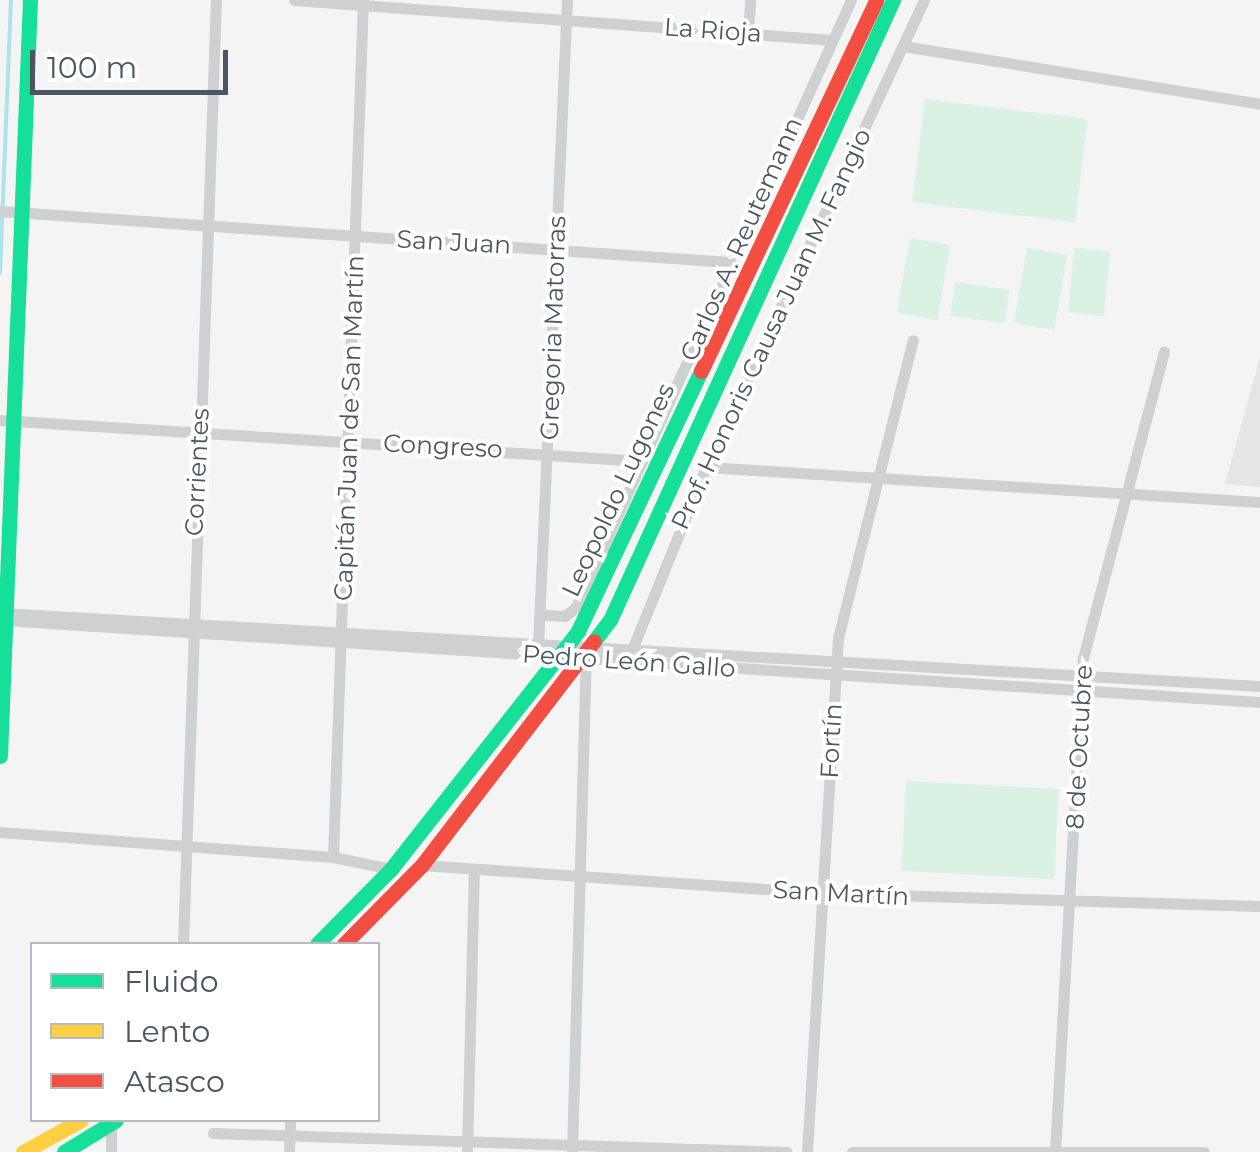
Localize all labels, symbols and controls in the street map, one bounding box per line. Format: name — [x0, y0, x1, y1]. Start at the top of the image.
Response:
street label: La Rioja — [663, 12, 763, 48]
scale bar — [35, 30, 232, 92]
text: 100 m — [47, 49, 137, 86]
street label: Carlos A. Reutemann — [674, 112, 808, 366]
street label: Prof. Honoris Causa Juan M. Fangio — [665, 124, 877, 534]
street label: Gregoria Matorras — [534, 215, 572, 441]
street label: San Juan — [396, 224, 512, 260]
street label: Capitán Juan de San Martín — [328, 255, 370, 601]
street label: Leopoldo Lugones — [555, 378, 681, 602]
street label: Corrientes — [179, 407, 215, 537]
street label: Congreso — [383, 428, 503, 464]
street label: Pedro León Gallo — [521, 639, 737, 683]
street label: 8 de Octubre — [1060, 664, 1098, 830]
street label: Fortín — [814, 703, 848, 779]
street label: San Martín — [772, 874, 910, 912]
legend — [30, 942, 380, 1122]
text: Fluido — [124, 963, 218, 1000]
text: Lento — [124, 1013, 210, 1050]
text: Atasco — [124, 1063, 225, 1100]

